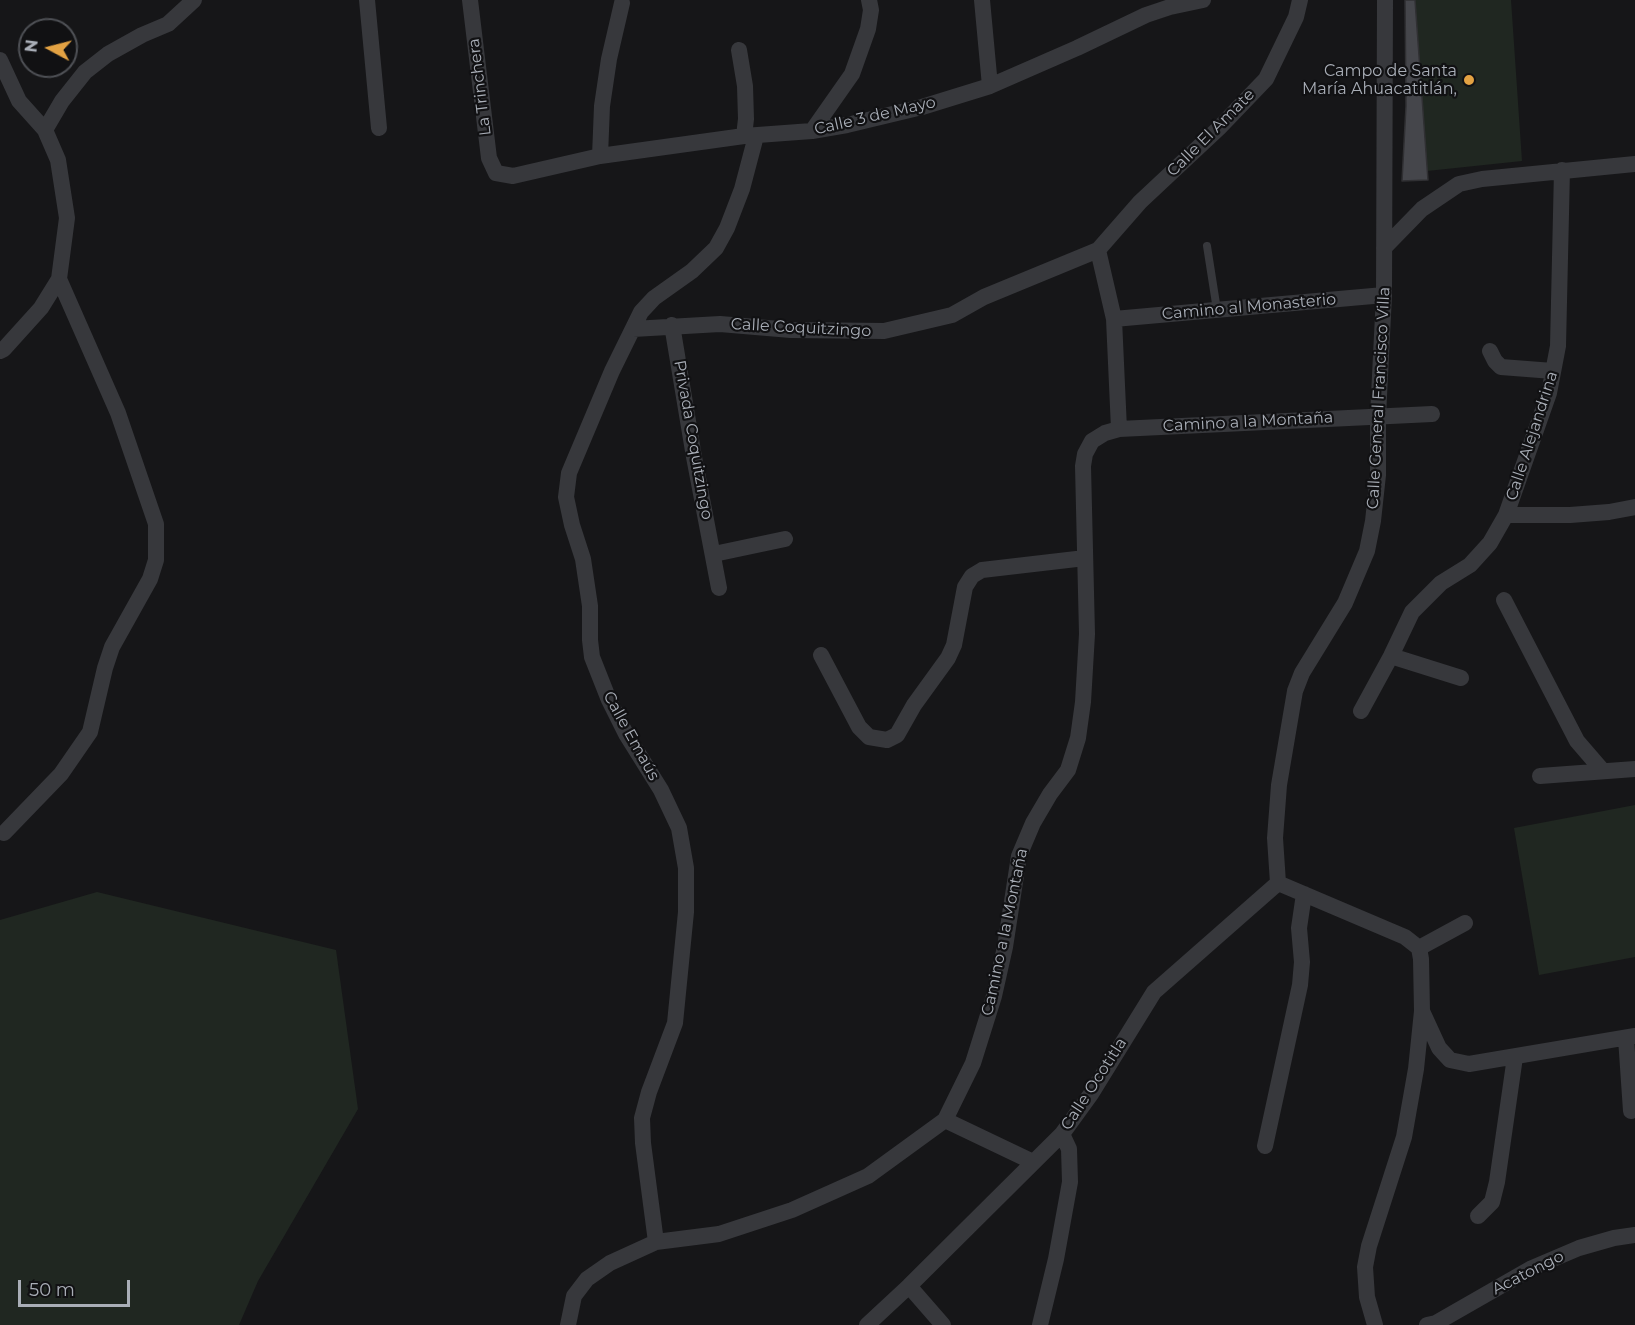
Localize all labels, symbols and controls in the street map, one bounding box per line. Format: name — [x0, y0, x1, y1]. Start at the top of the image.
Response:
north arrow — [18, 18, 78, 78]
street label: La Trinchera — [464, 37, 496, 137]
text: N — [21, 38, 42, 54]
place label: Campo de Santa María Ahuacatitlán, — [1302, 61, 1457, 99]
marker: Campo de Santa María Ahuacatitlán, — [1462, 73, 1476, 87]
street label: Calle El Amate — [1163, 85, 1259, 181]
street label: Calle 3 de Mayo — [812, 93, 938, 139]
street label: Calle General Francisco Villa — [1364, 286, 1394, 510]
street label: Camino al Monasterio — [1161, 290, 1337, 324]
street label: Calle Coquitzingo — [730, 315, 872, 341]
street label: Privada Coquitzingo — [670, 359, 716, 521]
street label: Calle Alejandrina — [1502, 369, 1562, 503]
street label: Camino a la Montaña — [1162, 408, 1334, 436]
street label: Calle Emaús — [599, 688, 663, 784]
street label: Camino a la Montaña — [978, 847, 1032, 1017]
street label: Calle Ocotitla — [1057, 1034, 1131, 1134]
street label: Acatongo — [1489, 1247, 1567, 1299]
scale bar — [21, 1268, 134, 1306]
text: 50 m — [29, 1279, 75, 1301]

